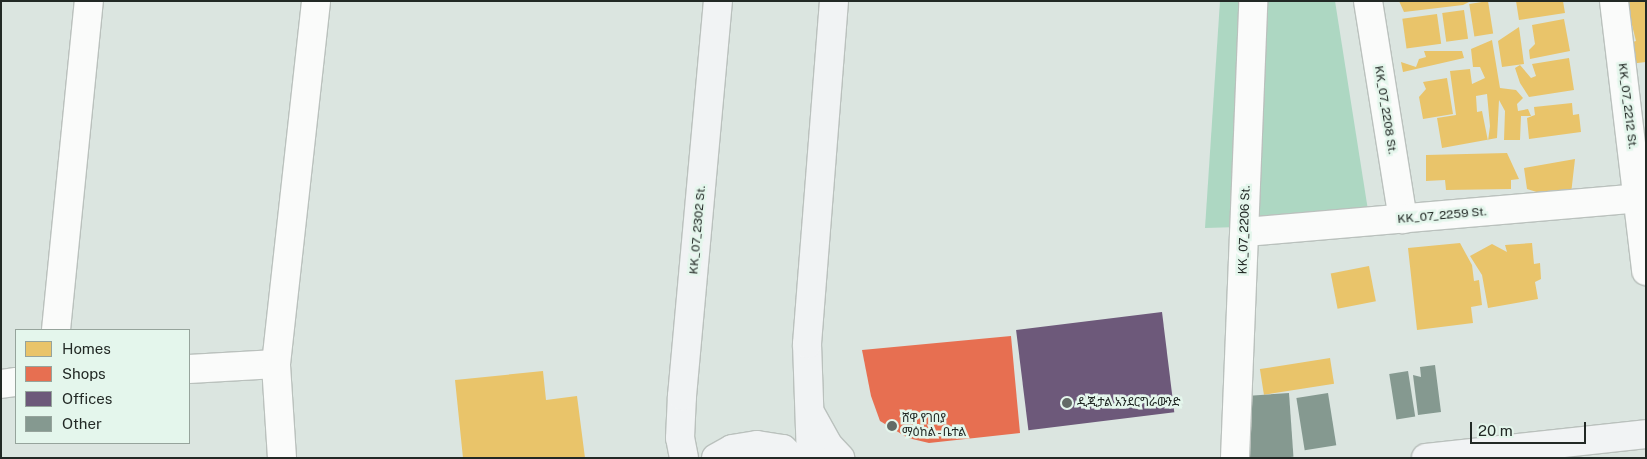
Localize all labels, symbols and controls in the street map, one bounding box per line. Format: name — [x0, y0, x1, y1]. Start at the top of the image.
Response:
street label: KK_07_2212 St. — [1615, 62, 1639, 150]
street label: KK_07_2208 St. — [1371, 65, 1399, 155]
street label: KK_07_2302 St. — [687, 185, 709, 275]
street label: KK_07_2206 St. — [1236, 185, 1254, 275]
street label: KK_07_2259 St. — [1397, 205, 1487, 227]
legend — [15, 329, 190, 444]
text: Homes — [62, 340, 111, 357]
text: Shops — [62, 365, 106, 382]
text: Offices — [62, 390, 112, 407]
place label: ዲጂታል አንደርግራውንድ — [1077, 396, 1181, 410]
marker: ዲጂታል አንደርግራውንድ — [1061, 397, 1073, 409]
place label: ሸዋ የገበያ ማዕከል - ቤተል — [902, 412, 970, 440]
scale bar — [1472, 412, 1588, 444]
text: Other — [62, 415, 102, 432]
marker: ሸዋ የገበያ ማዕከል - ቤተል — [886, 420, 898, 432]
text: 20 m — [1478, 422, 1513, 439]

